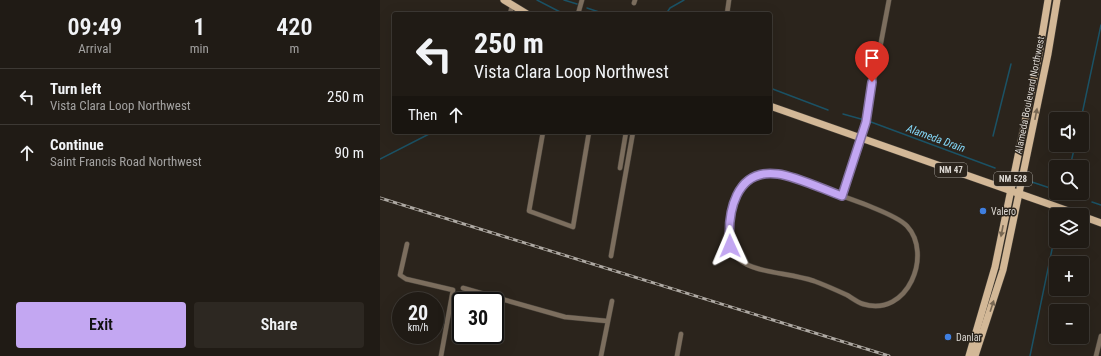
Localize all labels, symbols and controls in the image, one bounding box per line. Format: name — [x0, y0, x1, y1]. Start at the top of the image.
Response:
text: 09:49 — [68, 13, 122, 41]
text: 1 — [193, 13, 205, 41]
text: 420 — [276, 13, 312, 41]
text: 250 m — [474, 27, 544, 60]
icon: left — [408, 28, 460, 80]
street label: Alameda Boulevard Northwest — [1013, 35, 1046, 155]
text: Arrival — [78, 41, 111, 56]
text: min — [190, 41, 209, 56]
text: m — [289, 41, 299, 56]
pin — [855, 41, 889, 82]
icon: arrive — [861, 47, 883, 69]
text: Vista Clara Loop Northwest — [474, 61, 669, 82]
text: Turn left — [50, 80, 101, 98]
icon: left — [16, 86, 38, 108]
text: 250 m — [327, 88, 364, 106]
text: Vista Clara Loop Northwest — [50, 98, 191, 113]
icon: ahead — [445, 104, 467, 126]
text: Then — [408, 106, 437, 124]
one-way arrow — [1033, 108, 1039, 120]
map controls — [1049, 112, 1089, 344]
button: sound — [1049, 112, 1089, 152]
water label: Alameda Drain — [904, 121, 967, 155]
text: Continue — [50, 136, 104, 154]
icon: ahead — [16, 142, 38, 164]
text: 90 m — [334, 144, 364, 162]
text: Saint Francis Road Northwest — [50, 154, 202, 169]
button: search — [1049, 160, 1089, 200]
road number: NM 47 — [935, 163, 967, 177]
road number: NM 528 — [994, 172, 1032, 186]
marker: Valero — [978, 206, 988, 216]
place label: Valero — [991, 206, 1016, 217]
button: layers — [1049, 208, 1089, 248]
one-way arrow — [999, 224, 1005, 237]
position arrow — [709, 225, 751, 267]
button: + — [1049, 256, 1089, 296]
speed limit sign: 30 — [452, 292, 504, 344]
one-way arrow — [989, 299, 995, 311]
text: 20 — [408, 301, 428, 325]
button: Exit — [16, 302, 186, 348]
button: Share — [194, 302, 364, 348]
button: − — [1049, 304, 1089, 344]
text: km/h — [408, 322, 428, 333]
marker: Danlar — [943, 332, 953, 342]
place label: Danlar — [956, 332, 981, 343]

